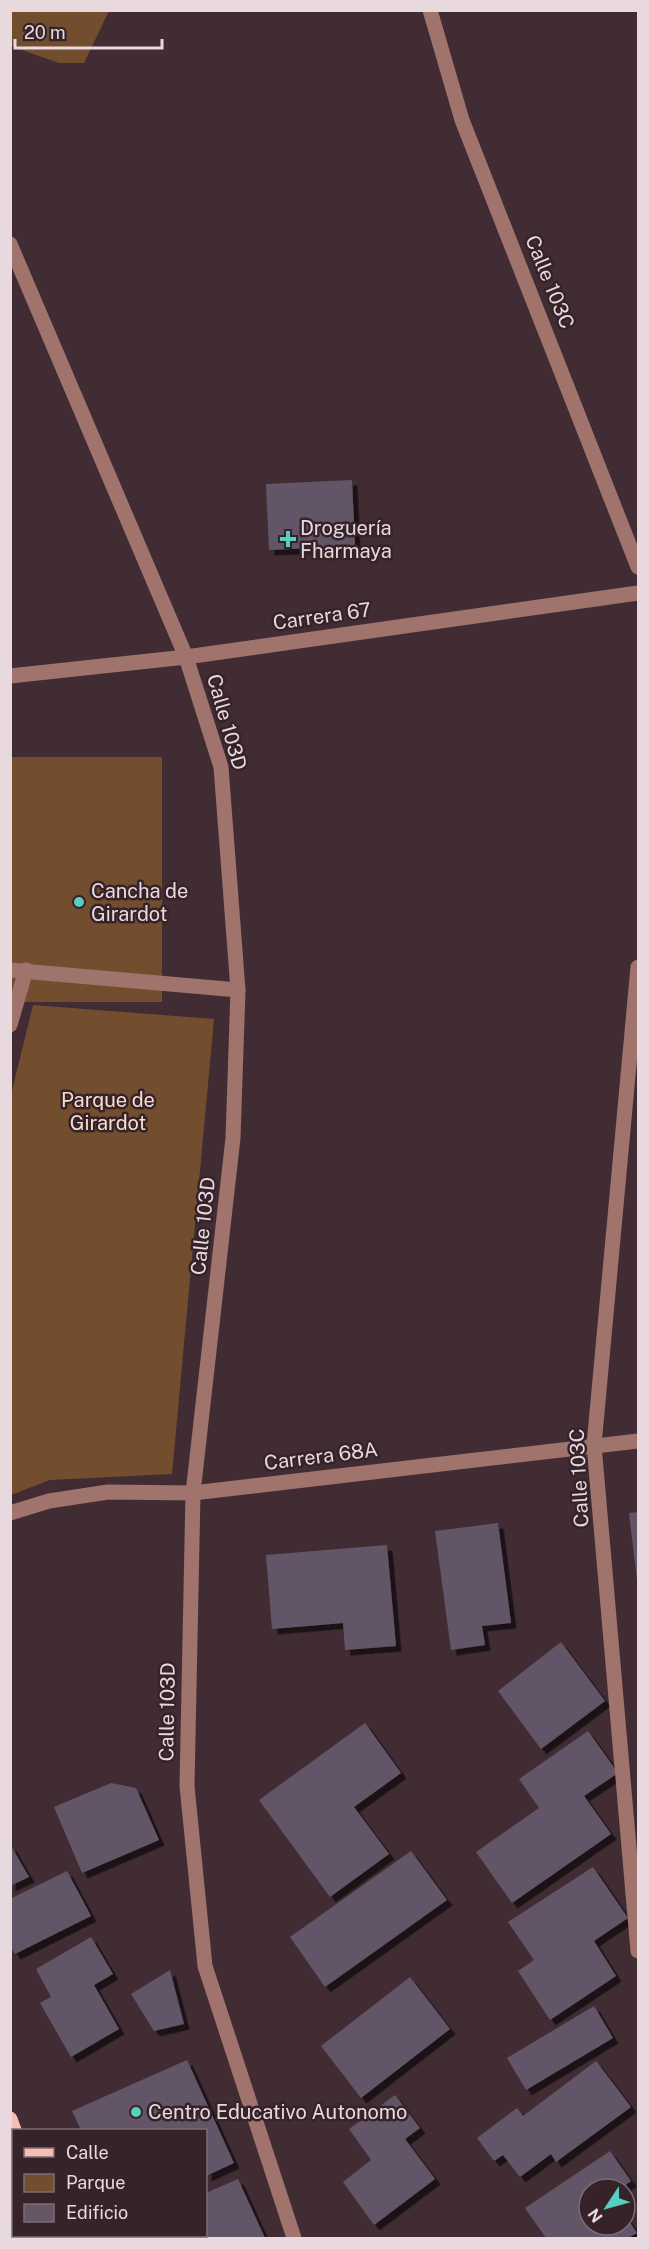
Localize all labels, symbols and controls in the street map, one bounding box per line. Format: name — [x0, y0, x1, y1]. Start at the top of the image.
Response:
scale bar — [15, 12, 162, 50]
text: 20 m — [24, 22, 66, 43]
street label: Calle 103C — [520, 232, 580, 332]
place label: Droguería Fharmaya — [300, 516, 392, 563]
marker: Droguería Fharmaya — [281, 532, 295, 546]
street label: Carrera 67 — [271, 597, 373, 635]
street label: Calle 103D — [202, 671, 252, 773]
place label: Cancha de Girardot — [91, 879, 188, 926]
marker: Cancha de Girardot — [72, 895, 86, 909]
park label: Parque de Girardot — [61, 1088, 155, 1135]
street label: Calle 103D — [186, 1176, 220, 1276]
street label: Calle 103C — [564, 1428, 594, 1528]
street label: Carrera 68A — [263, 1437, 379, 1475]
street label: Calle 103D — [154, 1662, 180, 1762]
place label: Centro Educativo Autonomo — [148, 2100, 407, 2124]
marker: Centro Educativo Autonomo — [129, 2105, 143, 2119]
legend — [12, 2129, 207, 2237]
text: Calle — [66, 2142, 109, 2163]
text: Parque — [66, 2172, 126, 2193]
north arrow — [577, 2177, 637, 2237]
text: Edificio — [66, 2202, 128, 2223]
text: N — [584, 2205, 607, 2226]

